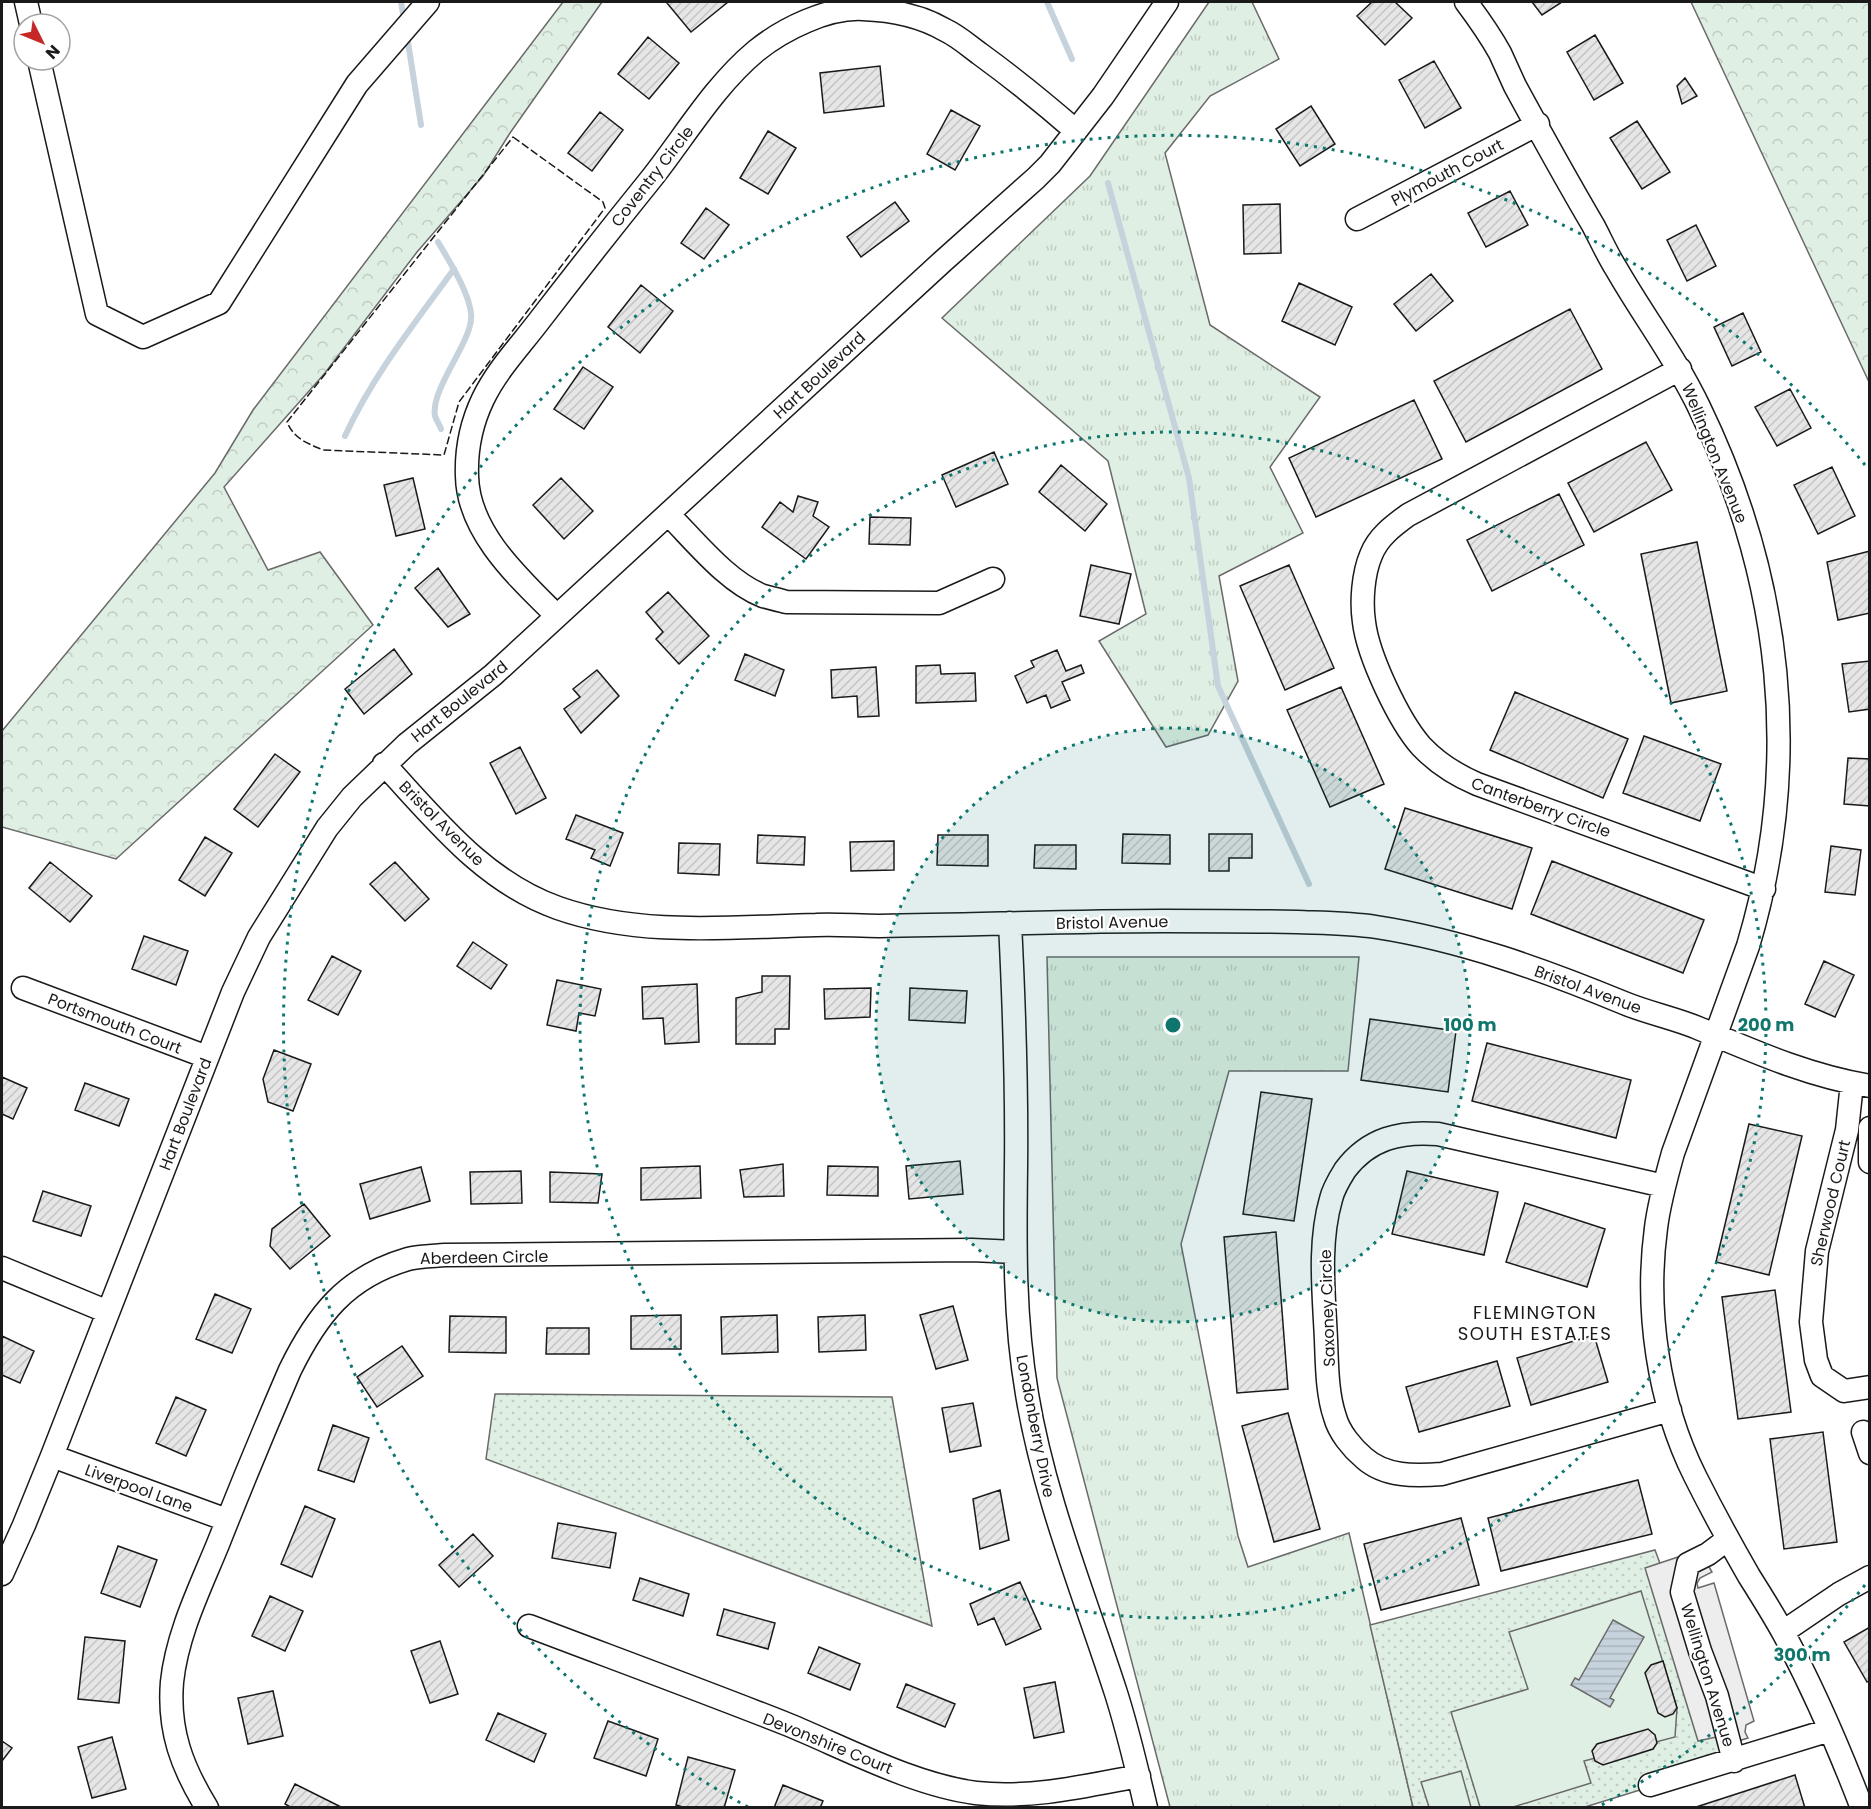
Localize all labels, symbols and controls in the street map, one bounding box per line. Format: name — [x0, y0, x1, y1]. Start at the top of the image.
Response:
north arrow — [12, 12, 72, 72]
text: N — [40, 40, 65, 64]
street label: Coventry Circle — [606, 121, 699, 232]
street label: Plymouth Court — [1387, 133, 1508, 212]
street label: Hart Boulevard — [768, 326, 871, 424]
street label: Wellington Avenue — [1676, 380, 1753, 527]
street label: Hart Boulevard — [406, 655, 513, 748]
street label: Canterberry Circle — [1468, 772, 1614, 843]
street label: Bristol Avenue — [394, 775, 490, 871]
street label: Bristol Avenue — [1056, 910, 1168, 935]
street label: Bristol Avenue — [1531, 959, 1645, 1020]
street label: Portsmouth Court — [45, 987, 185, 1060]
text: 100 m — [1443, 1012, 1497, 1037]
text: 200 m — [1738, 1012, 1794, 1037]
centre of rings — [1163, 1015, 1183, 1035]
street label: Hart Boulevard — [153, 1055, 217, 1174]
street label: Sherwood Court — [1805, 1138, 1856, 1268]
street label: Aberdeen Circle — [420, 1245, 549, 1270]
street label: Saxoney Circle — [1314, 1249, 1341, 1367]
district label: FLEMINGTON SOUTH ESTATES — [1458, 1300, 1612, 1346]
street label: Londonberry Drive — [1010, 1353, 1061, 1499]
street label: Liverpool Lane — [82, 1458, 196, 1519]
street label: Wellington Avenue — [1675, 1601, 1740, 1750]
text: 300 m — [1773, 1642, 1831, 1667]
street label: Devonshire Court — [760, 1707, 896, 1780]

